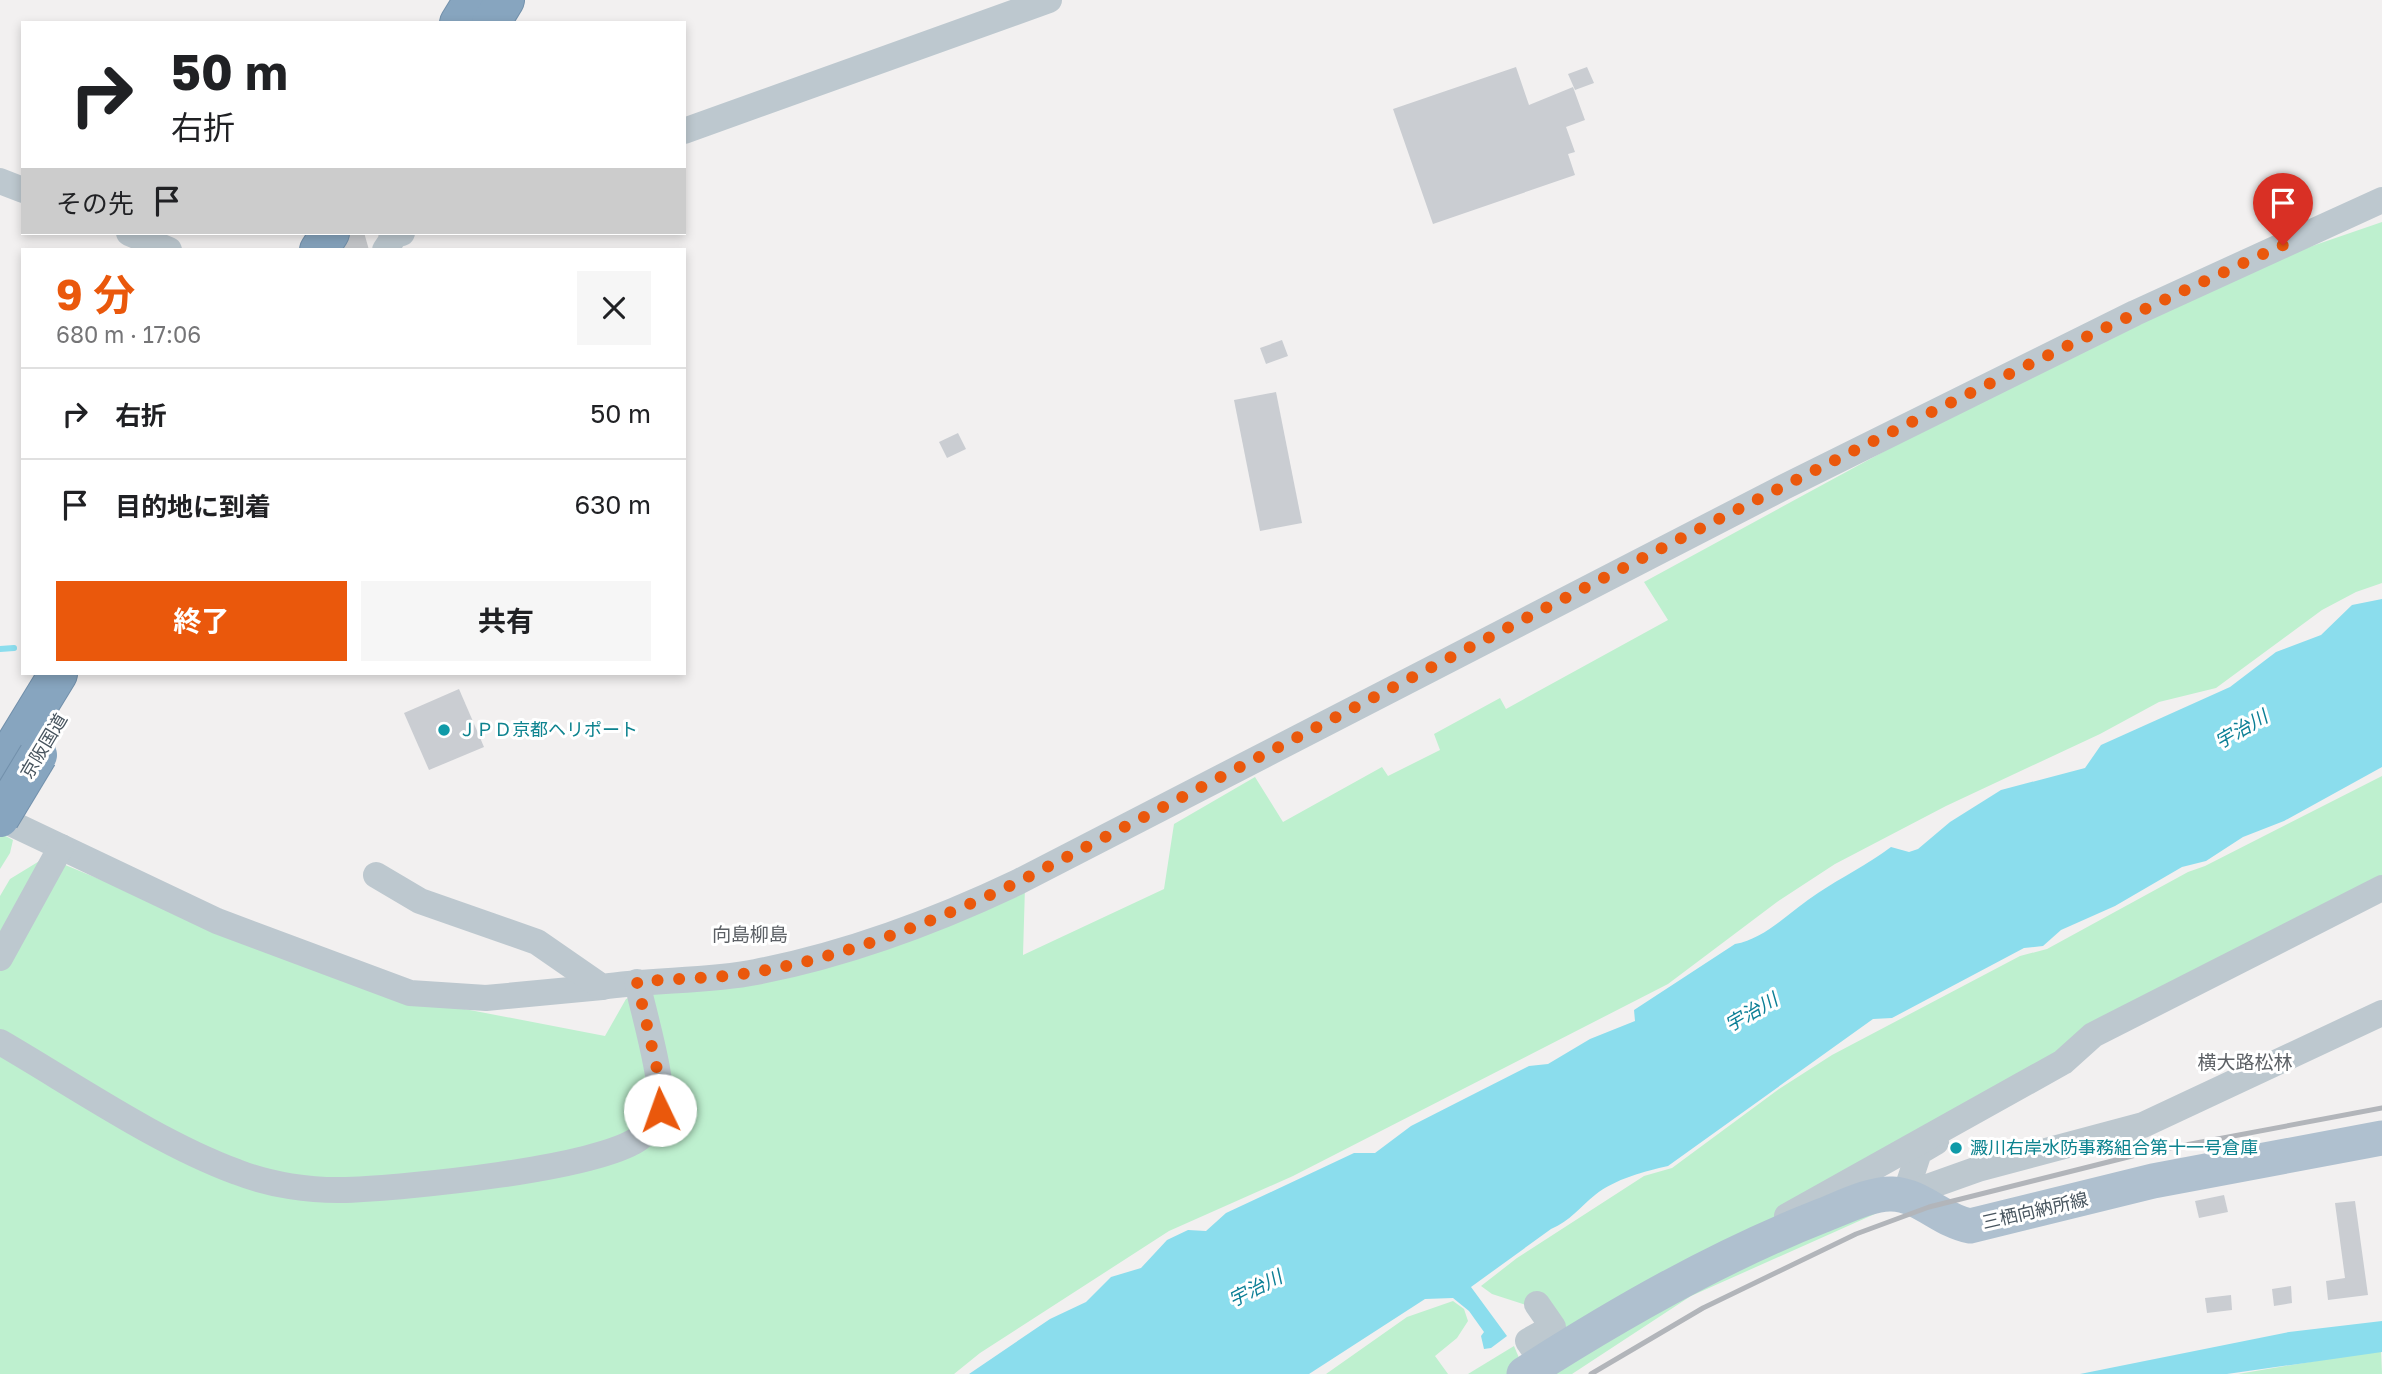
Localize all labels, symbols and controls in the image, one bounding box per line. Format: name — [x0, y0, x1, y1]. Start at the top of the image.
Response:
text: 50 m — [171, 42, 288, 101]
icon: right — [56, 49, 147, 140]
text: 右折 — [171, 108, 235, 146]
pin — [2253, 173, 2313, 245]
icon: arrive — [148, 182, 186, 220]
icon: arrive — [2264, 184, 2302, 222]
text: その先 — [56, 188, 134, 219]
text: 9 分 — [56, 269, 135, 319]
button: close — [577, 271, 651, 345]
text: 680 m · 17:06 — [56, 320, 201, 348]
icon: right — [56, 395, 94, 433]
text: 50 m — [590, 398, 651, 429]
text: 右折 — [115, 400, 167, 431]
icon: arrive — [56, 486, 94, 524]
text: 630 m — [574, 489, 651, 520]
text: 目的地に到着 — [115, 491, 271, 522]
button: 終了 — [56, 581, 347, 661]
button: 共有 — [361, 581, 651, 661]
water label: 宇治川 — [2210, 703, 2273, 753]
street label: 京阪国道 — [15, 709, 71, 782]
place label: ＪＰＤ京都ヘリポート — [458, 718, 638, 740]
marker: ＪＰＤ京都ヘリポート — [436, 722, 452, 738]
district label: 向島柳島 — [712, 922, 788, 945]
water label: 宇治川 — [1720, 986, 1783, 1036]
district label: 横大路松林 — [2197, 1050, 2293, 1073]
position arrow — [623, 1073, 697, 1147]
place label: 澱川右岸水防事務組合第十一号倉庫 — [1970, 1136, 2258, 1158]
marker: 澱川右岸水防事務組合第十一号倉庫 — [1948, 1140, 1964, 1156]
street label: 三栖向納所線 — [1980, 1187, 2090, 1233]
water label: 宇治川 — [1224, 1263, 1287, 1311]

